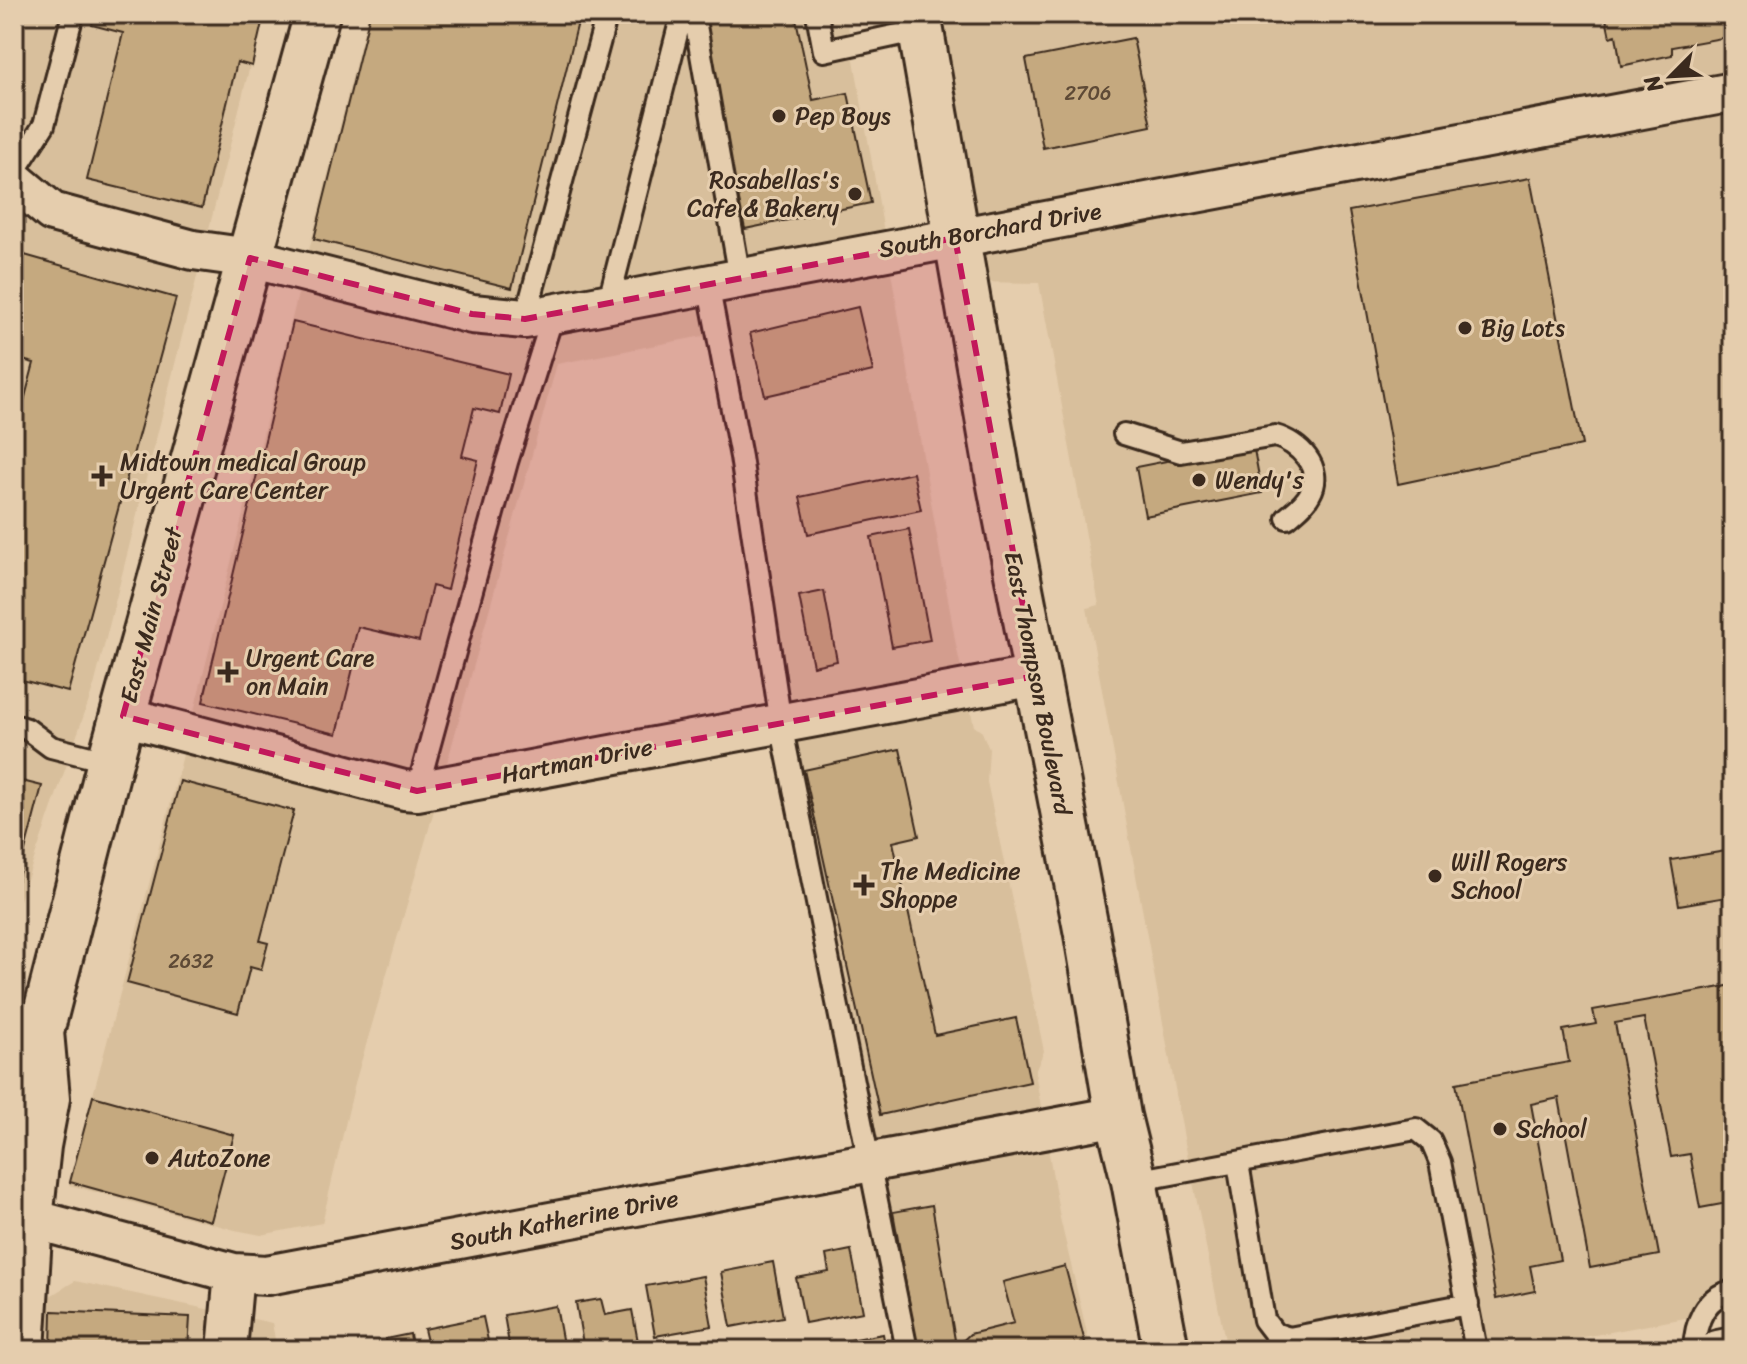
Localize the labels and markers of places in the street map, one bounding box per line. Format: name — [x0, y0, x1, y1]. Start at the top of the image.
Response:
place label: Pep Boys — [795, 95, 891, 137]
marker: Pep Boys — [770, 107, 788, 125]
place label: Rosabellas's Cafe & Bakery — [687, 159, 840, 229]
marker: Rosabellas's Cafe & Bakery — [846, 185, 864, 203]
place label: Big Lots — [1481, 307, 1565, 349]
marker: Big Lots — [1456, 319, 1474, 337]
place label: Midtown medical Group Urgent Care Center — [120, 441, 366, 511]
place label: Wendy's — [1215, 459, 1305, 501]
marker: Midtown medical Group Urgent Care Center — [91, 465, 113, 487]
marker: Wendy's — [1190, 471, 1208, 489]
place label: Urgent Care on Main — [246, 637, 375, 707]
marker: Urgent Care on Main — [217, 661, 239, 683]
place label: Will Rogers School — [1451, 841, 1567, 911]
place label: The Medicine Shoppe — [880, 850, 1021, 920]
marker: Will Rogers School — [1426, 867, 1444, 885]
marker: The Medicine Shoppe — [855, 876, 873, 894]
place label: School — [1516, 1108, 1588, 1150]
marker: School — [1491, 1120, 1509, 1138]
place label: AutoZone — [167, 1137, 271, 1179]
marker: AutoZone — [143, 1149, 161, 1167]

